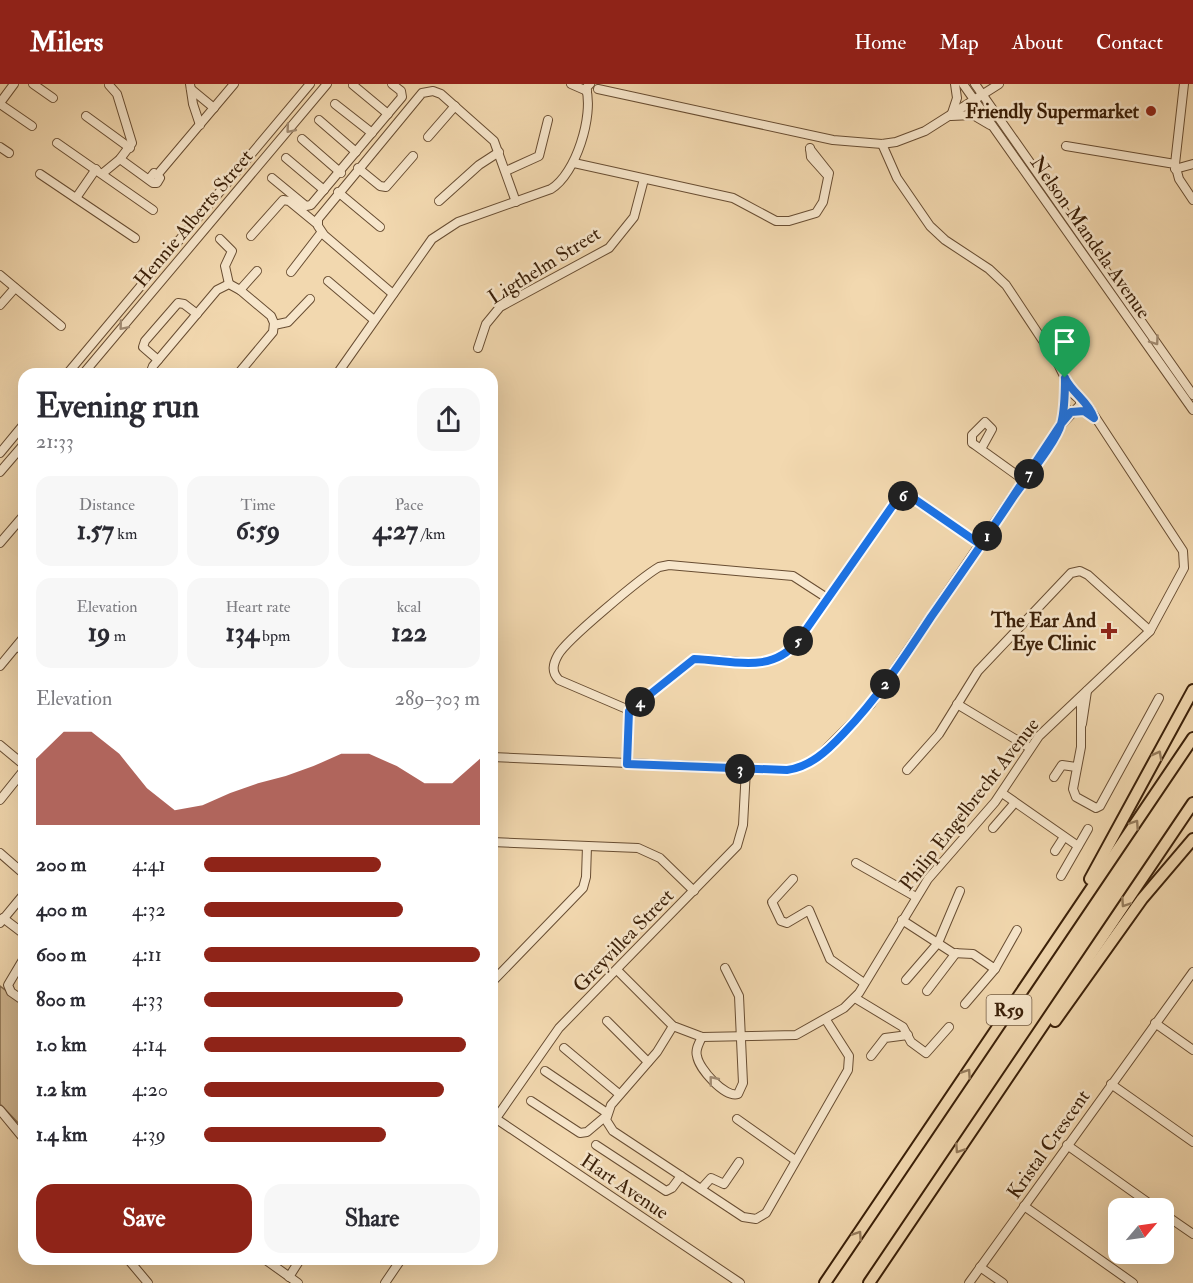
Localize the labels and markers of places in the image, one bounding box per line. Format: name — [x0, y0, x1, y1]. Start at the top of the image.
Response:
place label: Friendly Supermarket — [965, 99, 1140, 125]
marker: Friendly Supermarket — [1144, 104, 1158, 118]
pin — [1039, 316, 1090, 378]
pin: 7 — [1014, 459, 1044, 489]
pin: 6 — [888, 481, 918, 511]
pin: 1 — [972, 521, 1002, 551]
place label: The Ear And Eye Clinic — [990, 608, 1097, 657]
marker: The Ear And Eye Clinic — [1100, 622, 1118, 640]
pin: 5 — [783, 626, 813, 656]
pin: 2 — [870, 669, 900, 699]
pin: 4 — [625, 687, 655, 717]
pin: 3 — [725, 754, 755, 784]

